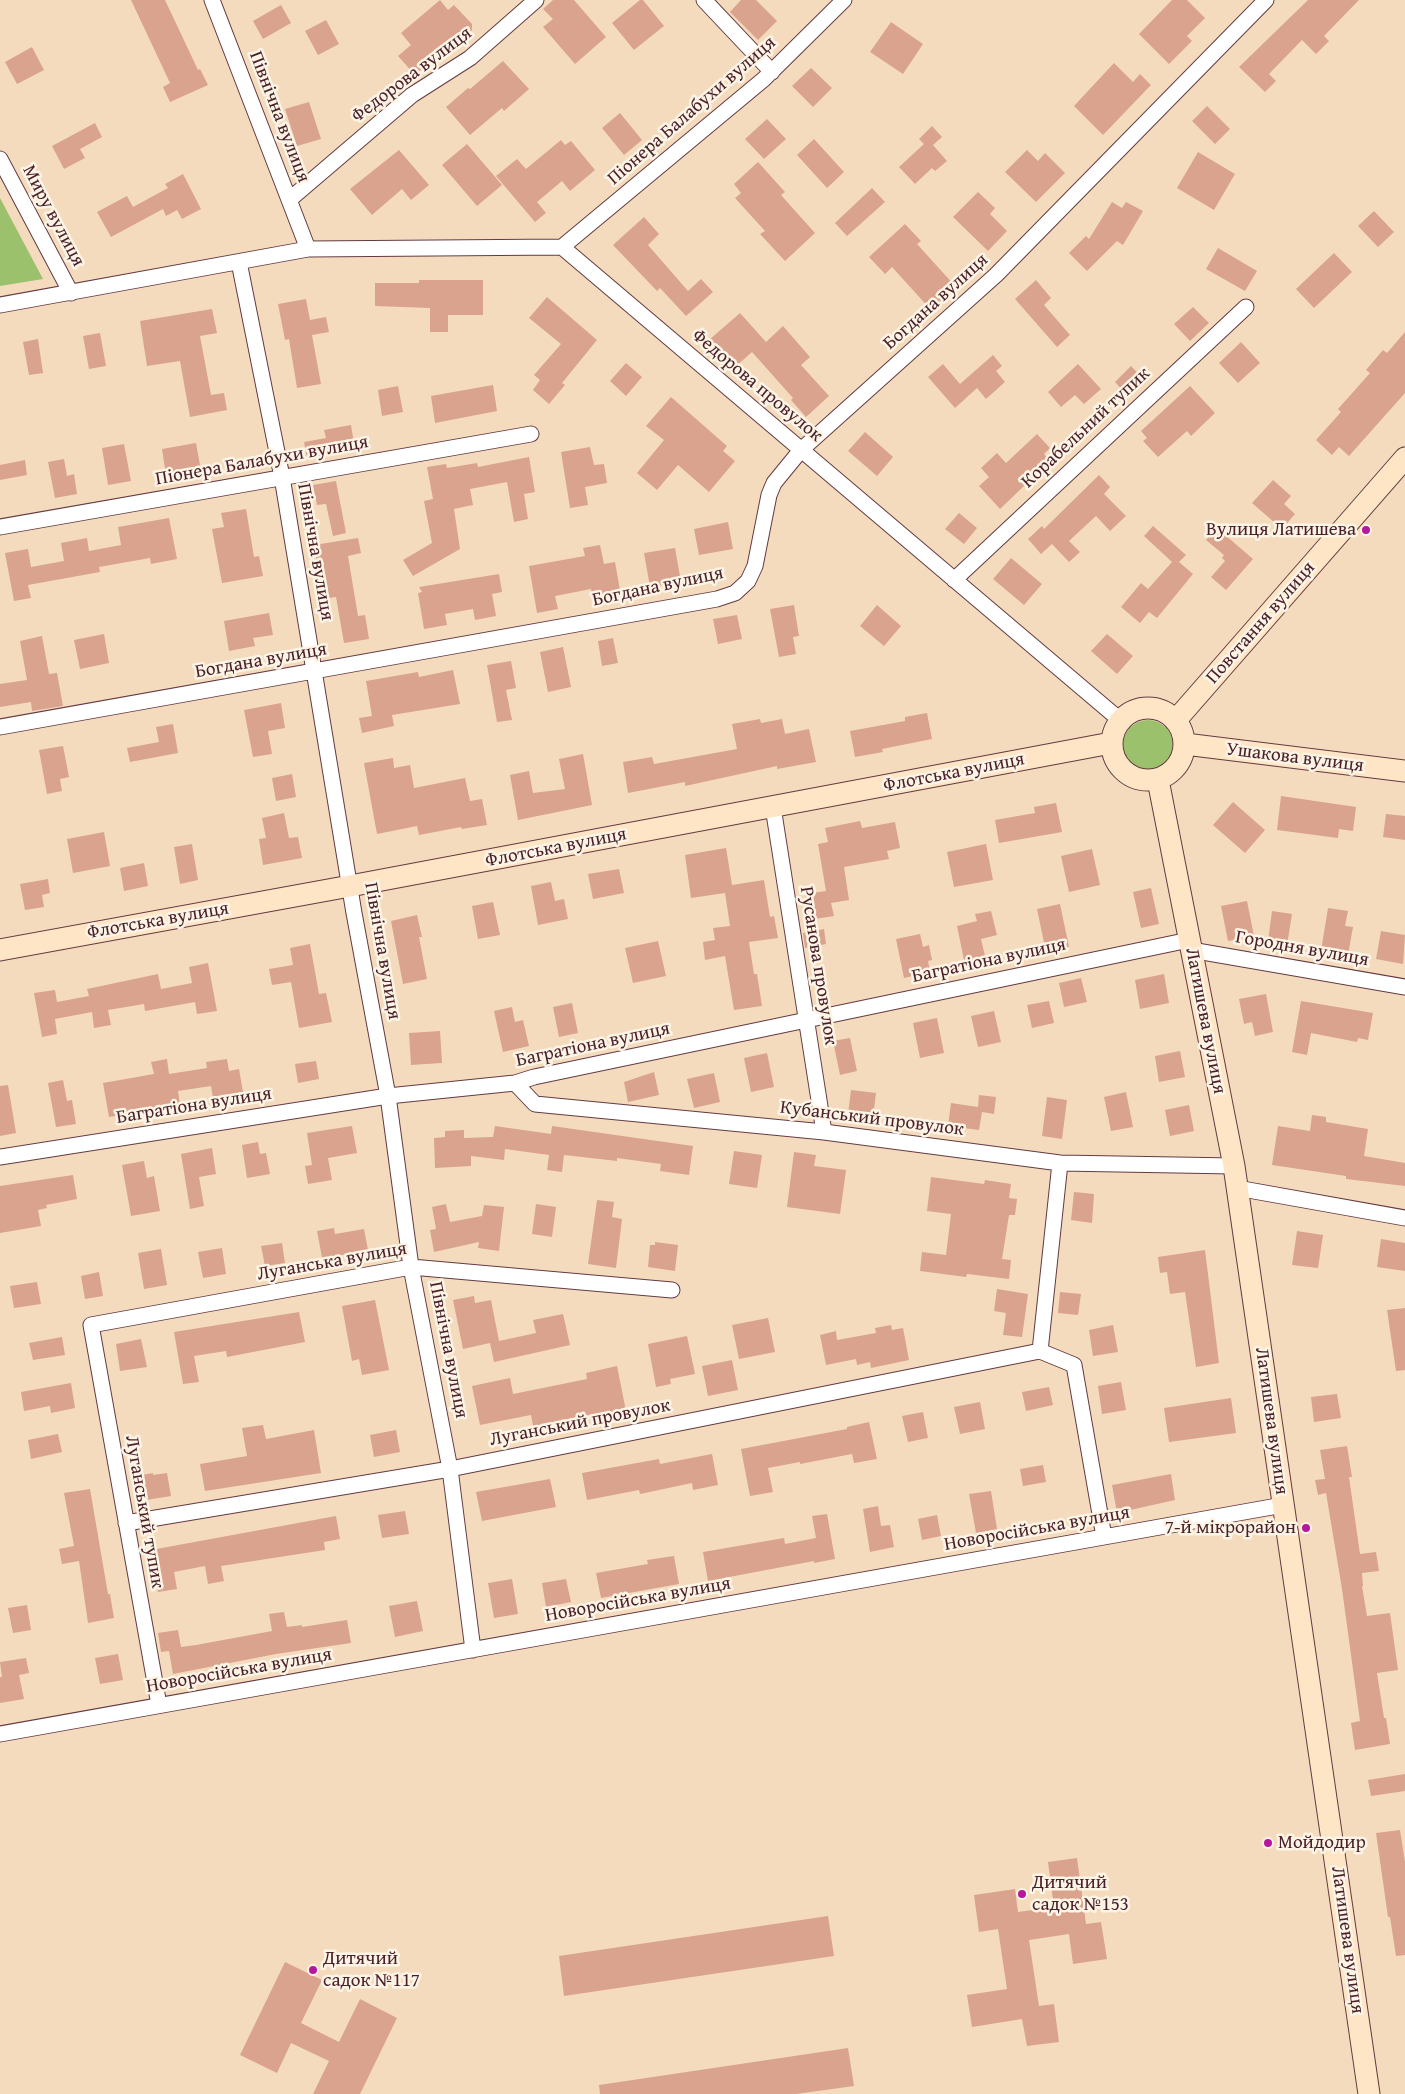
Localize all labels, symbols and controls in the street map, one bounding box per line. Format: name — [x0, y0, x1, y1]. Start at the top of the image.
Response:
street label: Федорова вулиця — [347, 22, 477, 128]
street label: Піонера Балабухи вулиця — [603, 32, 781, 190]
street label: Північна вулиця — [243, 48, 315, 186]
street label: Миру вулиця — [17, 161, 89, 271]
street label: Богдана вулиця — [879, 249, 993, 355]
street label: Федорова провулок — [687, 325, 827, 447]
street label: Корабельний тупик — [1017, 363, 1155, 493]
street label: Піонера Балабухи вулиця — [154, 431, 370, 491]
street label: Північна вулиця — [292, 482, 338, 622]
place label: Вулиця Латишева — [1206, 519, 1356, 541]
marker: Вулиця Латишева — [1360, 524, 1372, 536]
street label: Повстання вулиця — [1202, 557, 1320, 689]
street label: Богдана вулиця — [590, 562, 726, 612]
street label: Богдана вулиця — [193, 638, 329, 684]
street label: Ушакова вулиця — [1225, 738, 1365, 778]
street label: Флотська вулиця — [881, 748, 1027, 798]
street label: Флотська вулиця — [483, 823, 629, 873]
street label: Північна вулиця — [359, 881, 405, 1021]
street label: Русанова провулок — [794, 885, 842, 1047]
street label: Флотська вулиця — [85, 897, 231, 945]
street label: Городня вулиця — [1233, 926, 1371, 972]
street label: Багратіона вулиця — [910, 934, 1068, 988]
street label: Латишева вулиця — [1180, 946, 1230, 1096]
street label: Багратіона вулиця — [514, 1018, 672, 1072]
street label: Багратіона вулиця — [115, 1082, 273, 1130]
street label: Кубанський провулок — [779, 1096, 965, 1142]
street label: Луганська вулиця — [255, 1238, 409, 1286]
street label: Північна вулиця — [424, 1280, 472, 1420]
street label: Латишева вулиця — [1249, 1346, 1293, 1496]
street label: Луганський провулок — [488, 1394, 672, 1452]
street label: Луганський тупик — [119, 1434, 169, 1590]
street label: Новоросійська вулиця — [942, 1501, 1132, 1557]
place label: 7-й мікрорайон — [1165, 1517, 1296, 1539]
marker: 7-й мікрорайон — [1300, 1522, 1312, 1534]
street label: Новоросійська вулиця — [543, 1572, 733, 1628]
street label: Новоросійська вулиця — [144, 1643, 334, 1699]
place label: Мойдодир — [1278, 1832, 1366, 1854]
marker: Мойдодир — [1262, 1837, 1274, 1849]
street label: Латишева вулиця — [1325, 1865, 1369, 2015]
place label: Дитячий садок №153 — [1032, 1872, 1129, 1916]
marker: Дитячий садок №153 — [1016, 1888, 1028, 1900]
place label: Дитячий садок №117 — [323, 1948, 420, 1992]
marker: Дитячий садок №117 — [307, 1964, 319, 1976]

